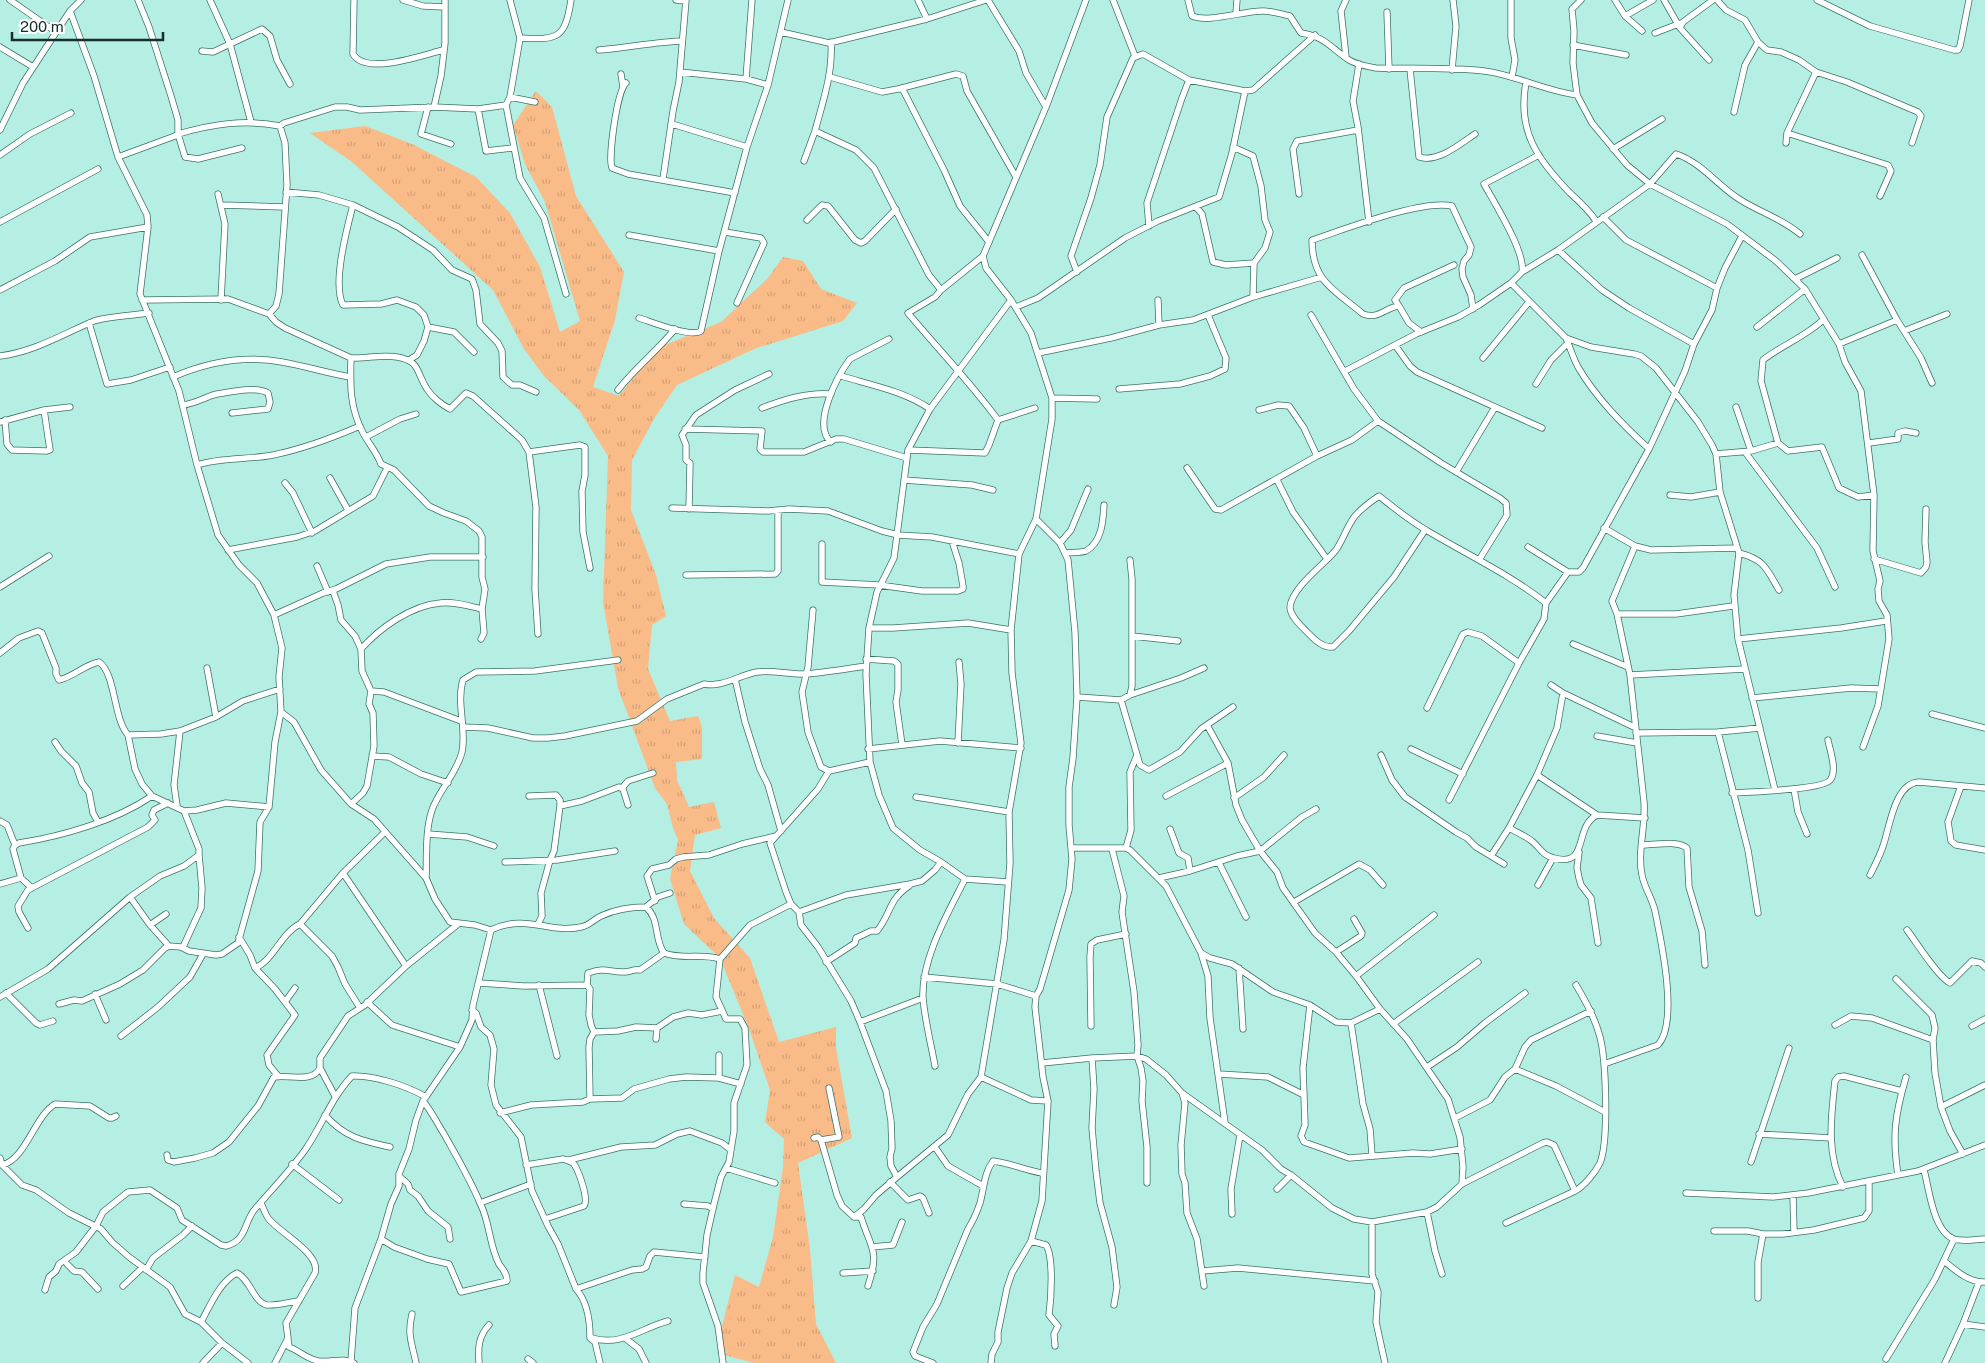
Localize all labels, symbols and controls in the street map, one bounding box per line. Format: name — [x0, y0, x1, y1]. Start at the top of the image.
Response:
scale bar — [12, 10, 164, 42]
text: 200 m — [20, 18, 64, 35]

